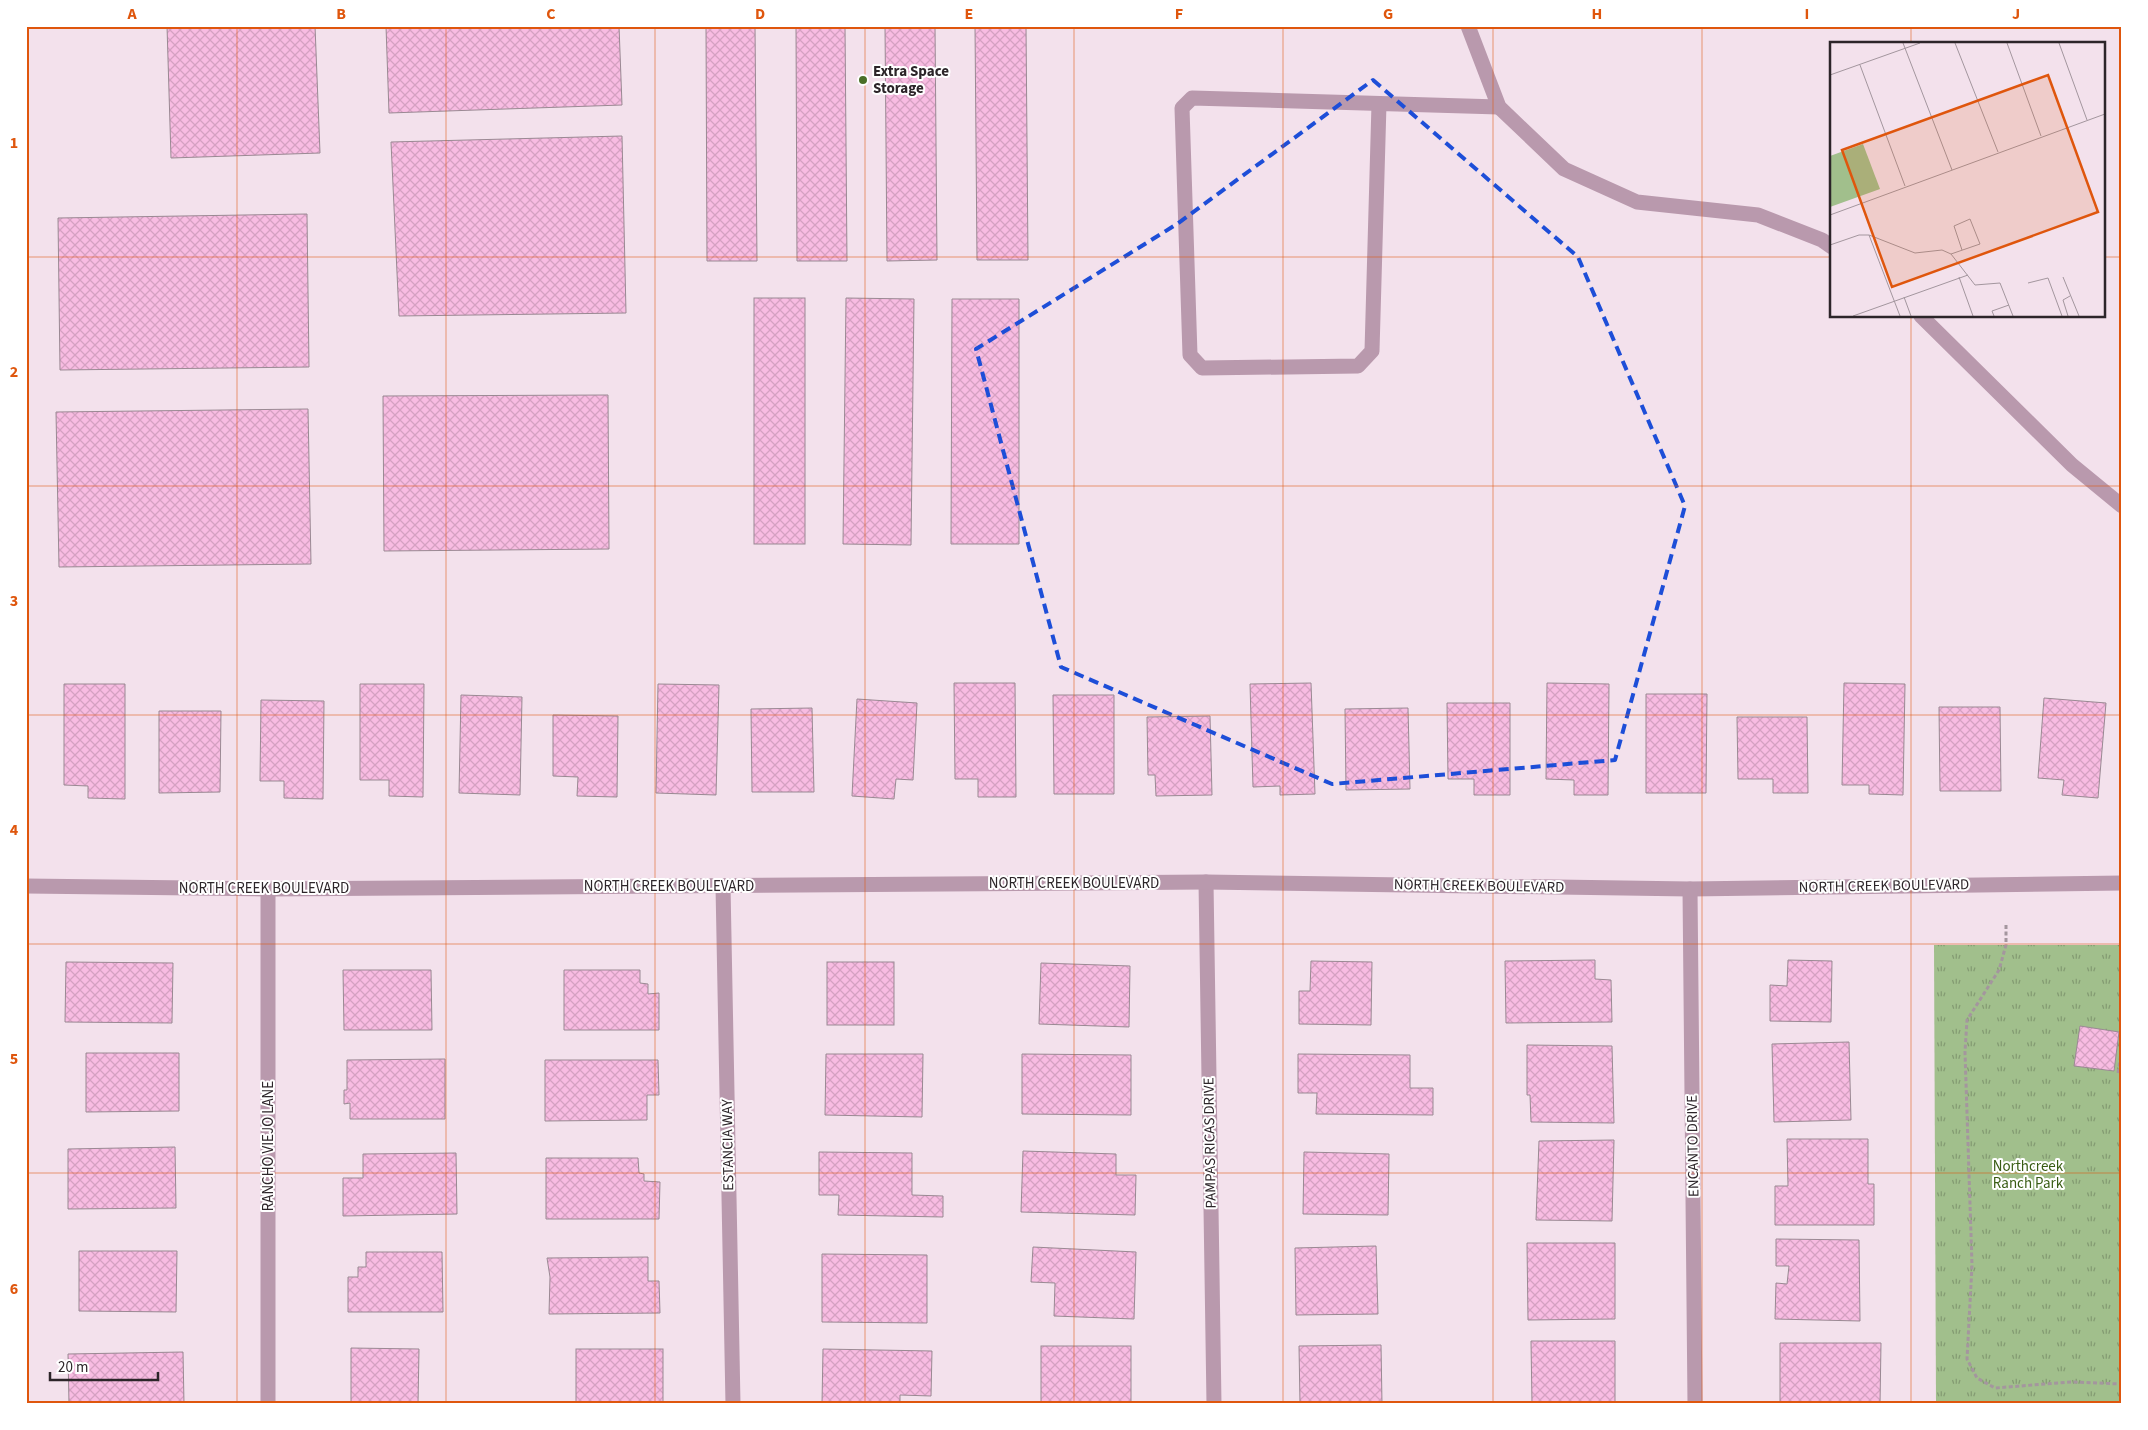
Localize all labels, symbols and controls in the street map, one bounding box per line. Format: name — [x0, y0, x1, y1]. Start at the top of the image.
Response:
text: A — [126, 3, 137, 25]
text: B — [336, 3, 346, 25]
text: C — [546, 3, 556, 25]
text: D — [755, 3, 765, 25]
text: E — [965, 3, 973, 25]
text: F — [1175, 3, 1183, 25]
text: G — [1383, 3, 1393, 25]
text: H — [1592, 3, 1602, 25]
text: I — [1805, 3, 1809, 25]
text: J — [2012, 3, 2020, 25]
inset map — [1830, 42, 2106, 318]
place label: Extra Space Storage — [873, 61, 949, 99]
marker: Extra Space Storage — [857, 74, 869, 86]
text: 1 — [10, 132, 18, 154]
text: 2 — [10, 361, 18, 383]
text: 3 — [10, 590, 18, 612]
text: 4 — [10, 819, 19, 841]
street label: NORTH CREEK BOULEVARD — [989, 873, 1159, 894]
street label: NORTH CREEK BOULEVARD — [1394, 874, 1564, 898]
street label: NORTH CREEK BOULEVARD — [1799, 874, 1969, 898]
street label: NORTH CREEK BOULEVARD — [584, 876, 754, 897]
street label: NORTH CREEK BOULEVARD — [179, 878, 349, 899]
text: 5 — [10, 1048, 18, 1070]
street label: PAMPAS RICAS DRIVE — [1198, 1077, 1222, 1209]
street label: RANCHO VIEJO LANE — [258, 1081, 279, 1211]
street label: ENCANTO DRIVE — [1682, 1095, 1704, 1197]
street label: ESTANCIA WAY — [717, 1098, 739, 1191]
park label: Northcreek Ranch Park — [1993, 1156, 2064, 1194]
text: 6 — [10, 1278, 18, 1300]
scale bar — [50, 1350, 158, 1382]
text: 20 m — [58, 1357, 88, 1378]

